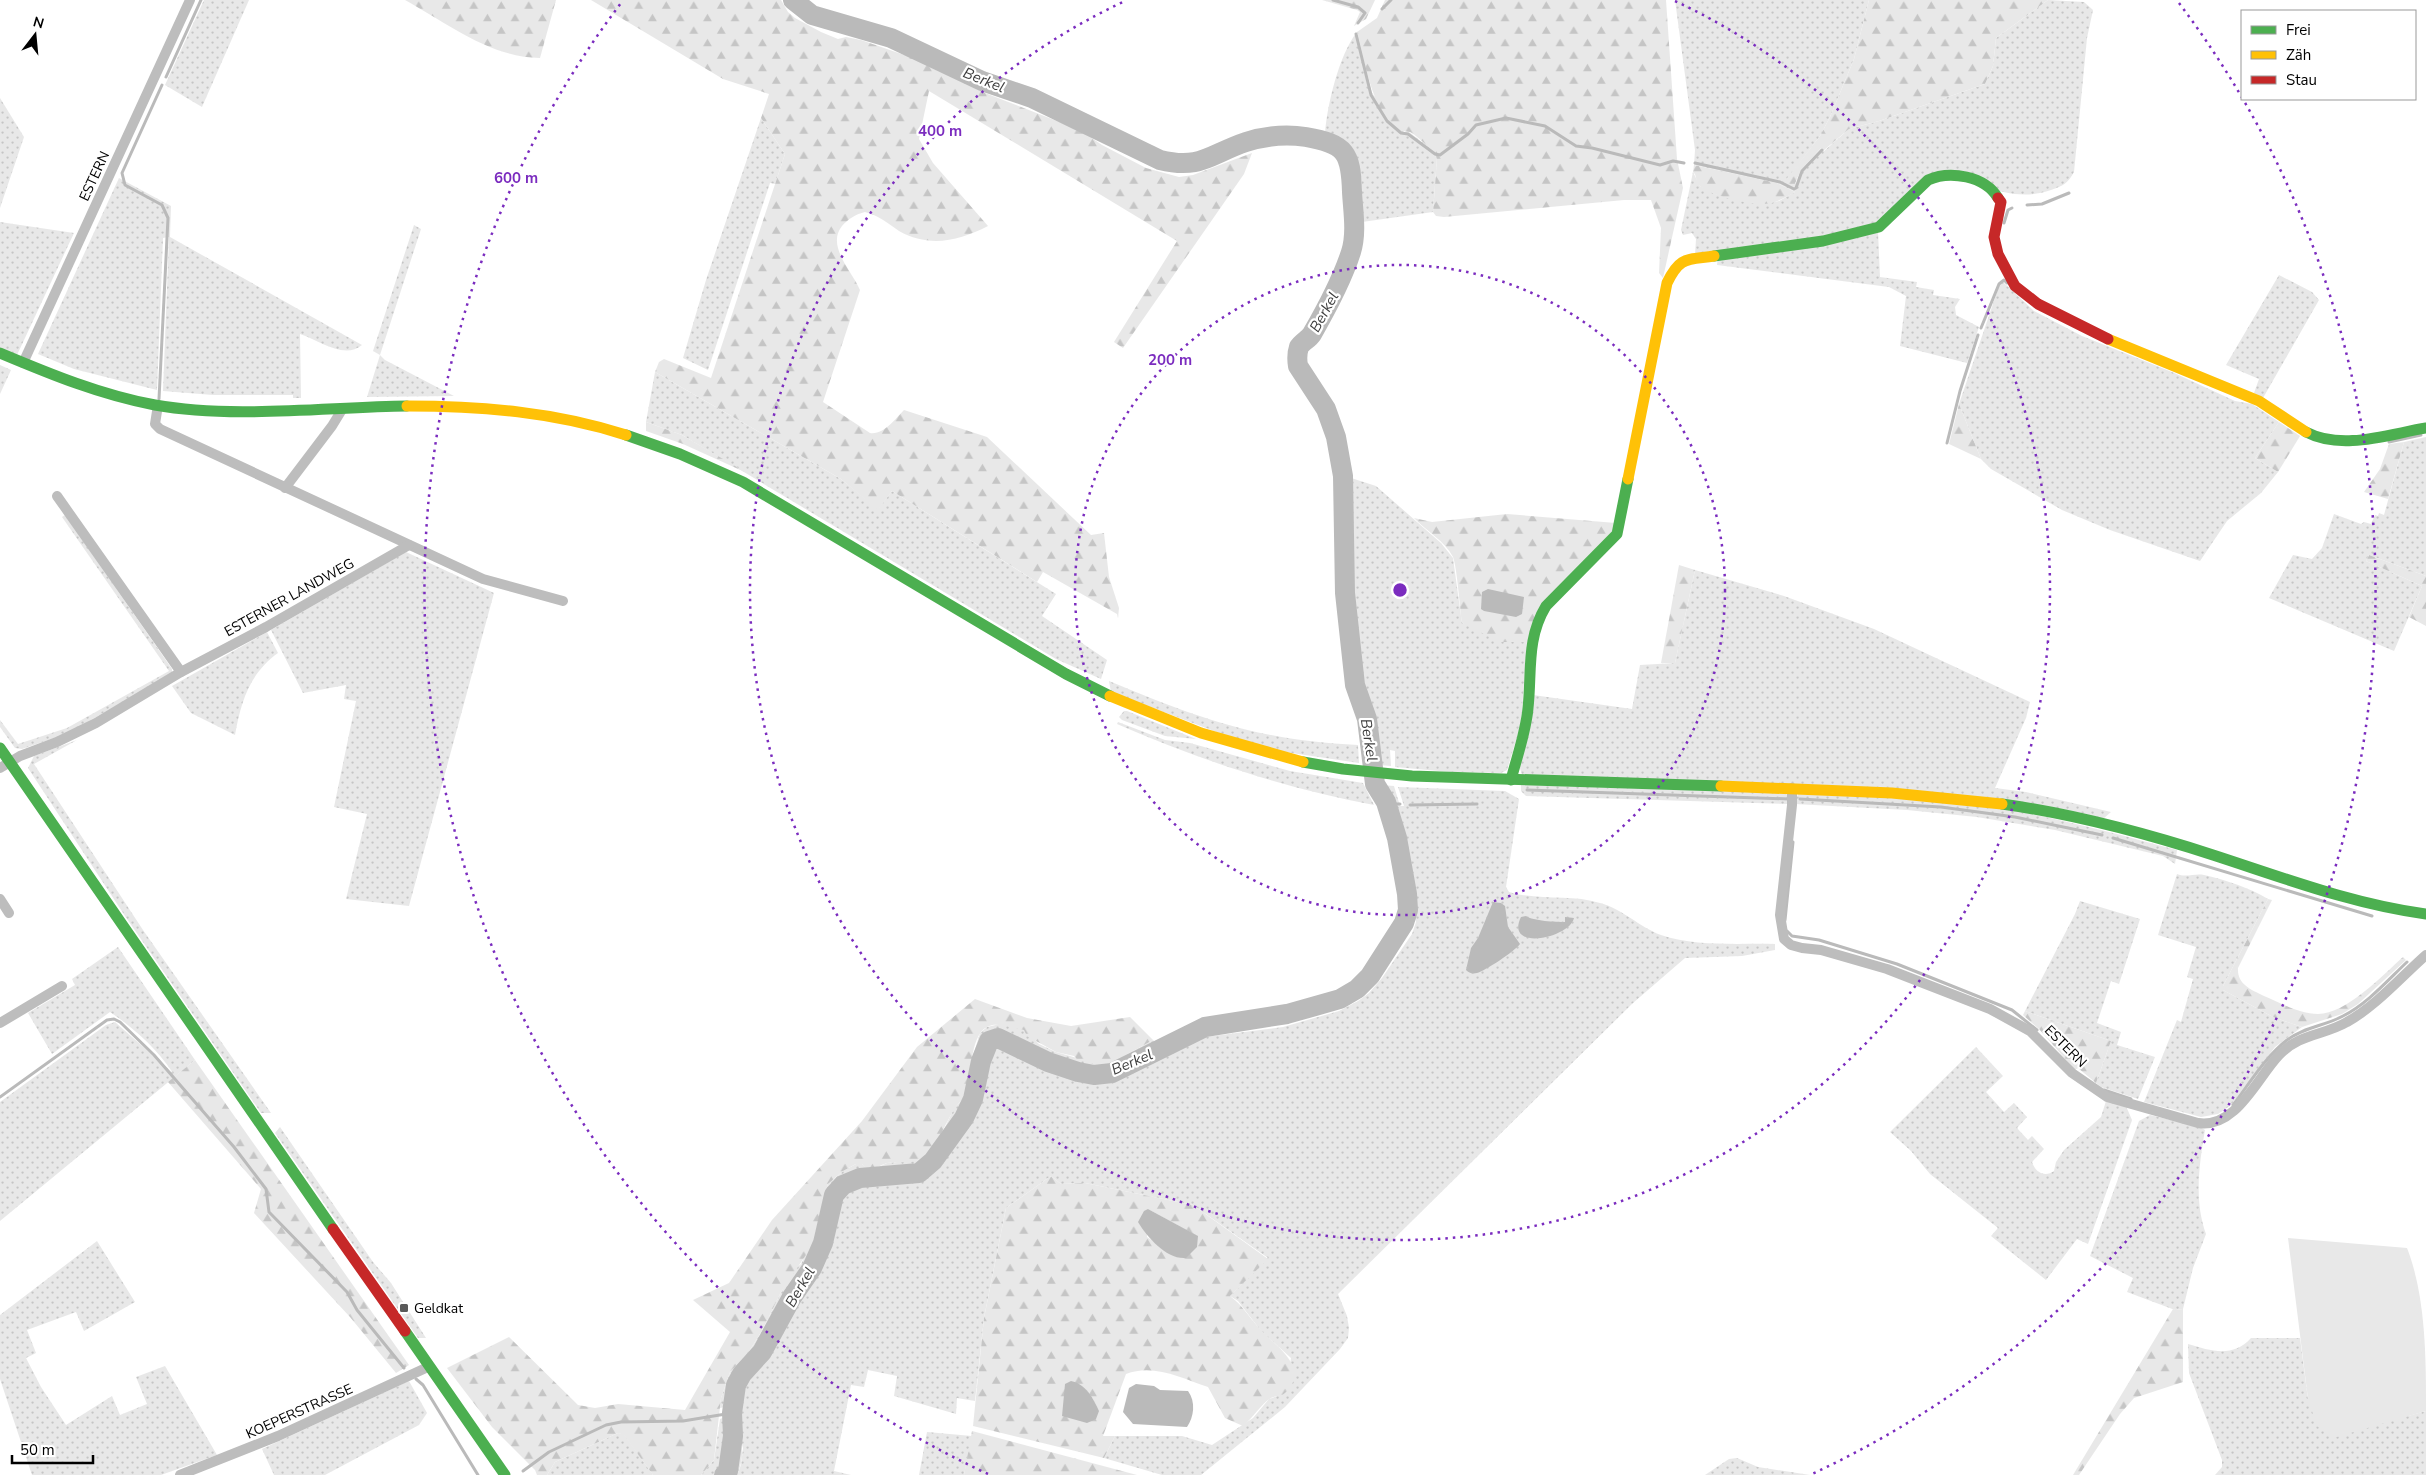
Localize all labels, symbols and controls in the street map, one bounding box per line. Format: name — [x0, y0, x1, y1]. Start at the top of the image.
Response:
north arrow — [10, 10, 60, 60]
legend — [2241, 10, 2416, 100]
text: N — [31, 12, 46, 34]
text: Frei — [2286, 20, 2311, 40]
text: Zäh — [2286, 45, 2311, 65]
water label: Berkel — [960, 63, 1008, 97]
text: Stau — [2286, 70, 2317, 90]
text: 400 m — [918, 121, 962, 141]
street label: ESTERN — [75, 148, 114, 204]
text: 600 m — [494, 168, 538, 188]
water label: Berkel — [1305, 288, 1343, 336]
text: 200 m — [1148, 350, 1192, 370]
street label: ESTERNER LANDWEG — [221, 554, 358, 641]
centre of rings — [1391, 581, 1409, 599]
water label: Berkel — [1356, 717, 1382, 763]
street label: ESTERN — [2040, 1021, 2091, 1072]
water label: Berkel — [1108, 1044, 1156, 1080]
water label: Berkel — [781, 1263, 819, 1311]
place label: Geldkat — [414, 1299, 463, 1318]
marker: Geldkat — [398, 1302, 410, 1314]
street label: KOEPERSTRASSE — [243, 1379, 356, 1444]
scale bar — [12, 1432, 94, 1464]
text: 50 m — [20, 1440, 55, 1460]

